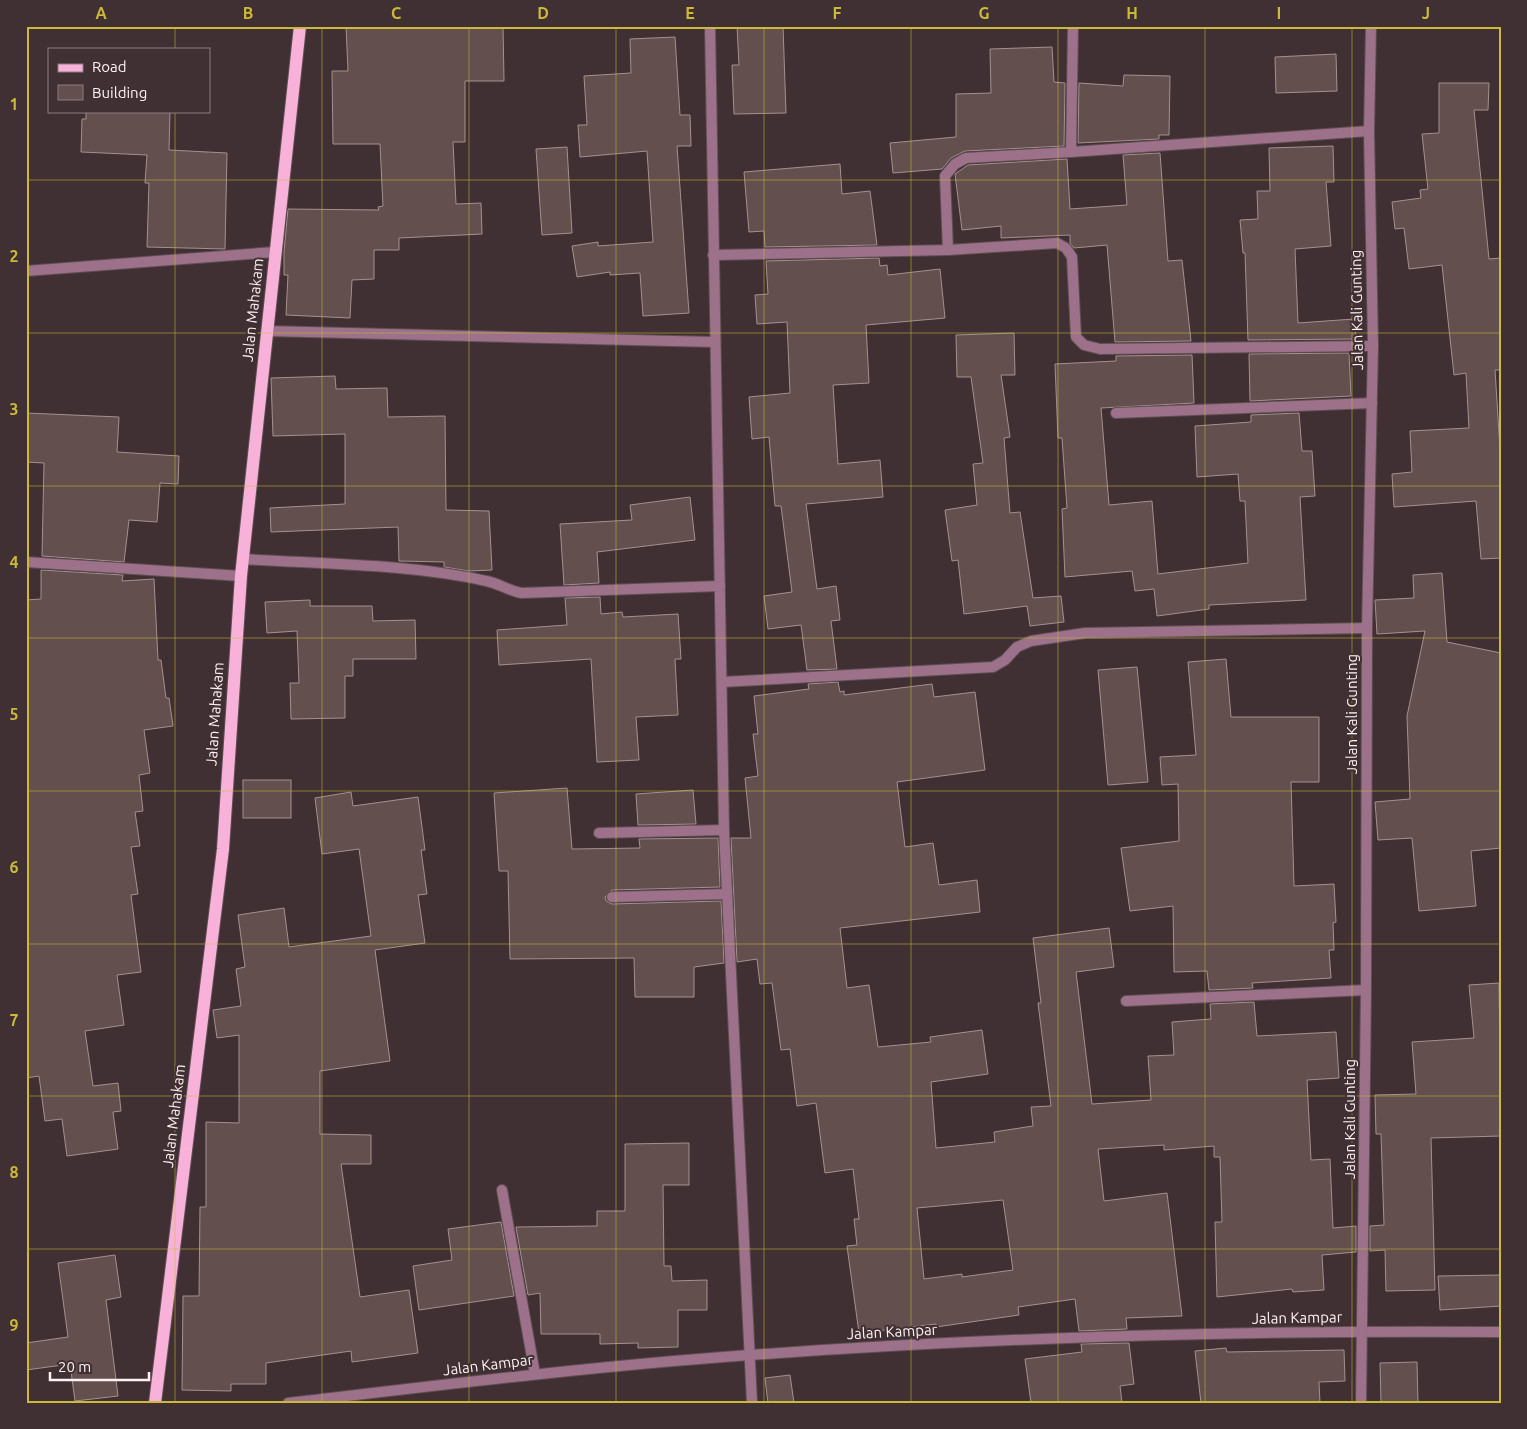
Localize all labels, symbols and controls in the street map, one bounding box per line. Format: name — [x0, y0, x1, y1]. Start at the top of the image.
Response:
text: A — [95, 4, 107, 22]
text: B — [243, 4, 253, 22]
text: C — [391, 4, 401, 22]
text: D — [537, 4, 549, 22]
text: E — [685, 4, 695, 22]
text: F — [833, 4, 842, 22]
text: G — [978, 4, 990, 22]
text: H — [1126, 4, 1138, 22]
text: I — [1277, 4, 1281, 22]
text: J — [1422, 4, 1430, 22]
legend — [48, 48, 210, 112]
text: Road — [92, 58, 127, 75]
text: Building — [92, 84, 147, 101]
text: 1 — [9, 95, 19, 113]
text: 2 — [9, 247, 19, 265]
street label: Jalan Kali Gunting — [1347, 250, 1366, 370]
street label: Jalan Mahakam — [239, 257, 266, 363]
text: 3 — [9, 400, 19, 418]
text: 4 — [9, 553, 19, 571]
street label: Jalan Kali Gunting — [1343, 654, 1360, 774]
street label: Jalan Mahakam — [202, 661, 227, 766]
text: 5 — [9, 705, 19, 723]
text: 6 — [9, 858, 19, 876]
text: 7 — [9, 1011, 19, 1029]
street label: Jalan Kali Gunting — [1341, 1059, 1358, 1179]
street label: Jalan Mahakam — [159, 1063, 188, 1169]
text: 8 — [9, 1163, 19, 1181]
street label: Jalan Kampar — [1251, 1308, 1343, 1327]
text: 9 — [9, 1316, 19, 1334]
street label: Jalan Kampar — [846, 1321, 938, 1342]
scale bar — [50, 1349, 149, 1381]
street label: Jalan Kampar — [442, 1351, 534, 1378]
text: 20 m — [58, 1358, 91, 1375]

